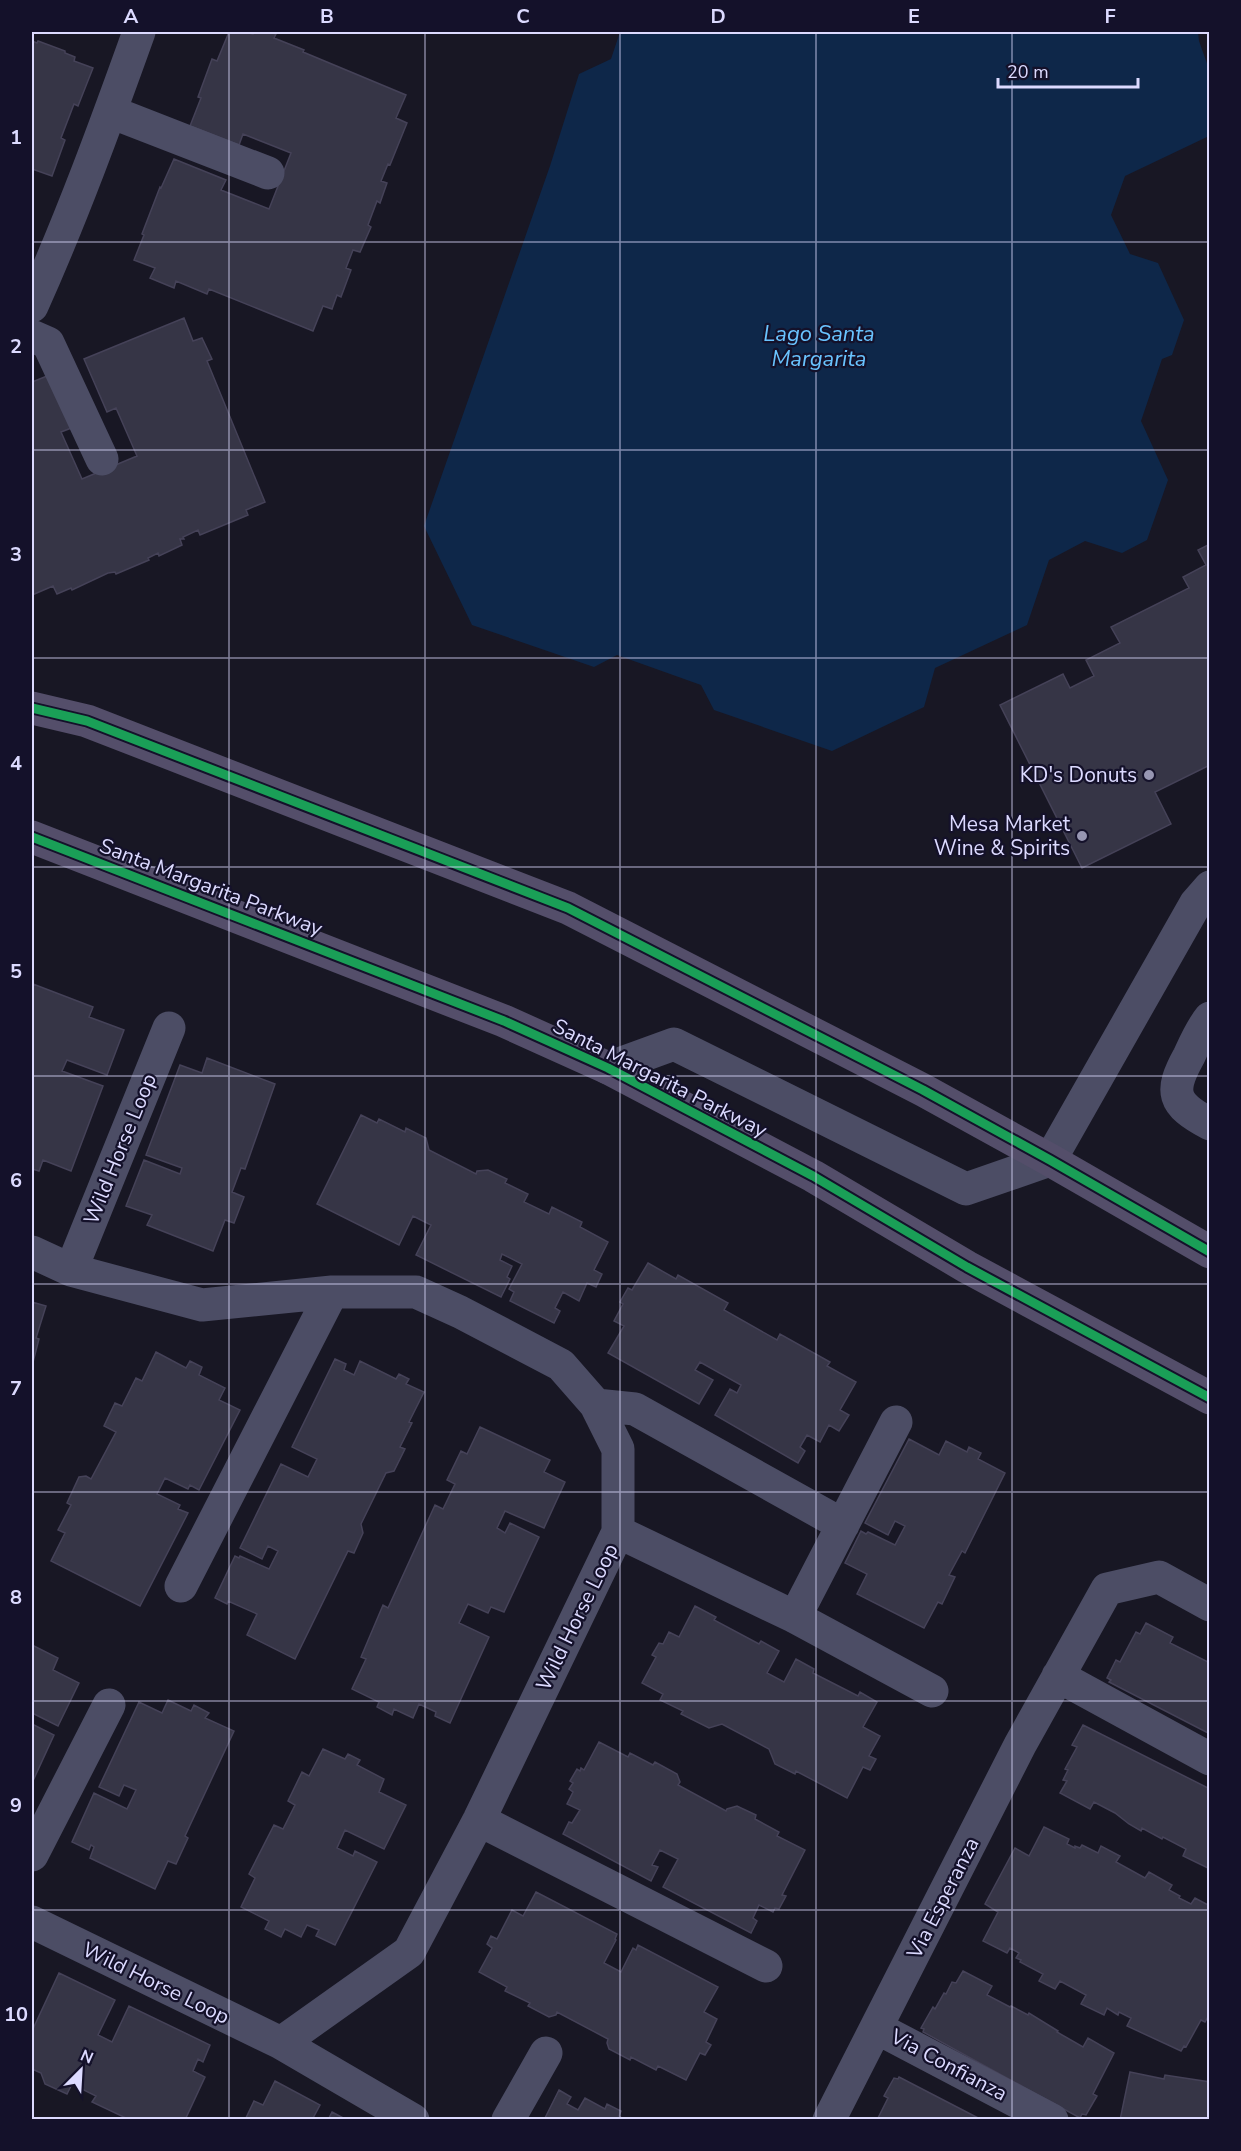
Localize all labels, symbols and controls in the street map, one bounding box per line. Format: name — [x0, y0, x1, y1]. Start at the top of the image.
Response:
text: A — [124, 3, 139, 30]
text: B — [320, 3, 334, 30]
text: C — [516, 3, 530, 30]
text: D — [710, 3, 726, 30]
text: E — [908, 3, 920, 30]
text: F — [1104, 3, 1116, 30]
scale bar — [998, 51, 1138, 89]
text: 20 m — [1007, 60, 1049, 84]
text: 1 — [10, 124, 22, 151]
water label: Lago Santa Margarita — [763, 319, 875, 374]
text: 2 — [10, 333, 22, 360]
text: 3 — [10, 541, 22, 568]
text: 4 — [10, 750, 22, 777]
place label: KD's Donuts — [1020, 761, 1137, 789]
marker: KD's Donuts — [1142, 768, 1156, 782]
place label: Mesa Market Wine & Spirits — [934, 810, 1071, 862]
marker: Mesa Market Wine & Spirits — [1075, 829, 1089, 843]
street label: Santa Margarita Parkway — [95, 831, 327, 943]
text: 5 — [10, 958, 22, 985]
street label: Santa Margarita Parkway — [548, 1012, 772, 1144]
street label: Wild Horse Loop — [77, 1069, 163, 1229]
text: 6 — [10, 1167, 22, 1194]
text: 7 — [10, 1375, 22, 1402]
street label: Wild Horse Loop — [529, 1539, 625, 1695]
text: 8 — [10, 1584, 22, 1611]
text: 9 — [10, 1792, 22, 1819]
street label: Via Esperanza — [900, 1833, 986, 1964]
street label: Wild Horse Loop — [78, 1935, 234, 2031]
text: 10 — [4, 2001, 28, 2028]
street label: Via Confianza — [885, 2022, 1012, 2108]
north arrow — [51, 2040, 111, 2100]
text: N — [77, 2045, 97, 2070]

